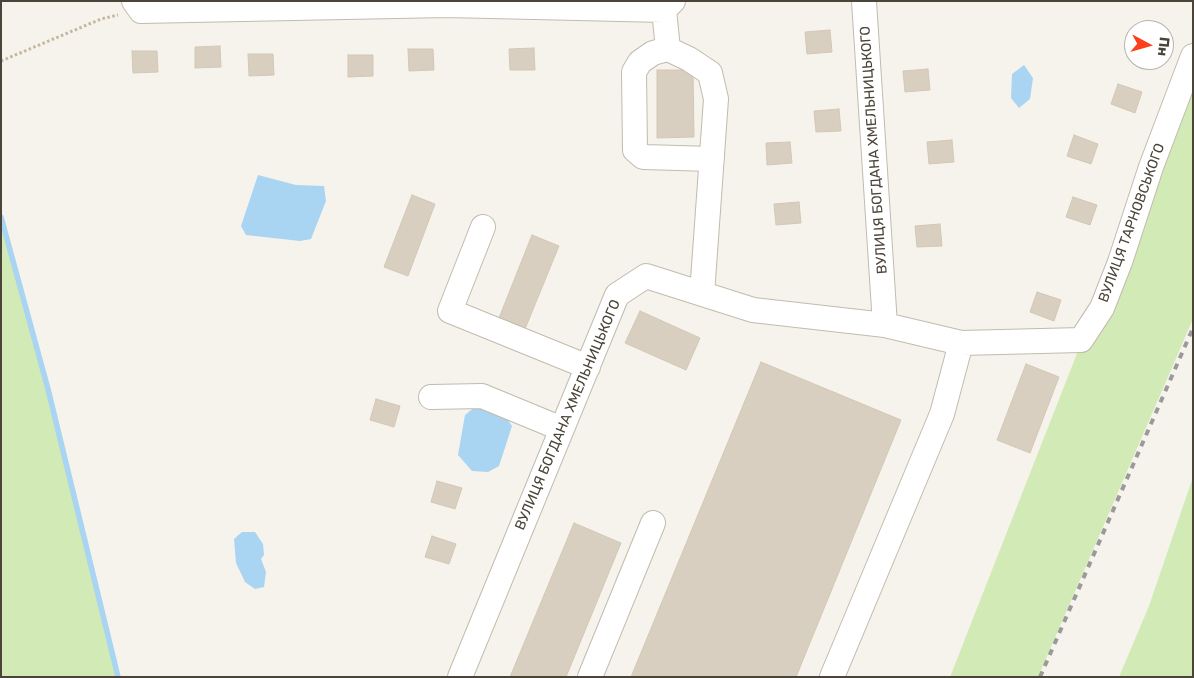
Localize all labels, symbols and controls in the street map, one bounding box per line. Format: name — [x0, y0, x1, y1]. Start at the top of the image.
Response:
north arrow — [1124, 20, 1174, 70]
street label: ВУЛИЦЯ БОГДАНА ХМЕЛЬНИЦЬКОГО — [857, 25, 891, 275]
text: Пн — [1154, 36, 1173, 57]
street label: ВУЛИЦЯ ТАРНОВСЬКОГО — [1095, 141, 1169, 305]
street label: ВУЛИЦЯ БОГДАНА ХМЕЛЬНИЦЬКОГО — [512, 297, 624, 533]

